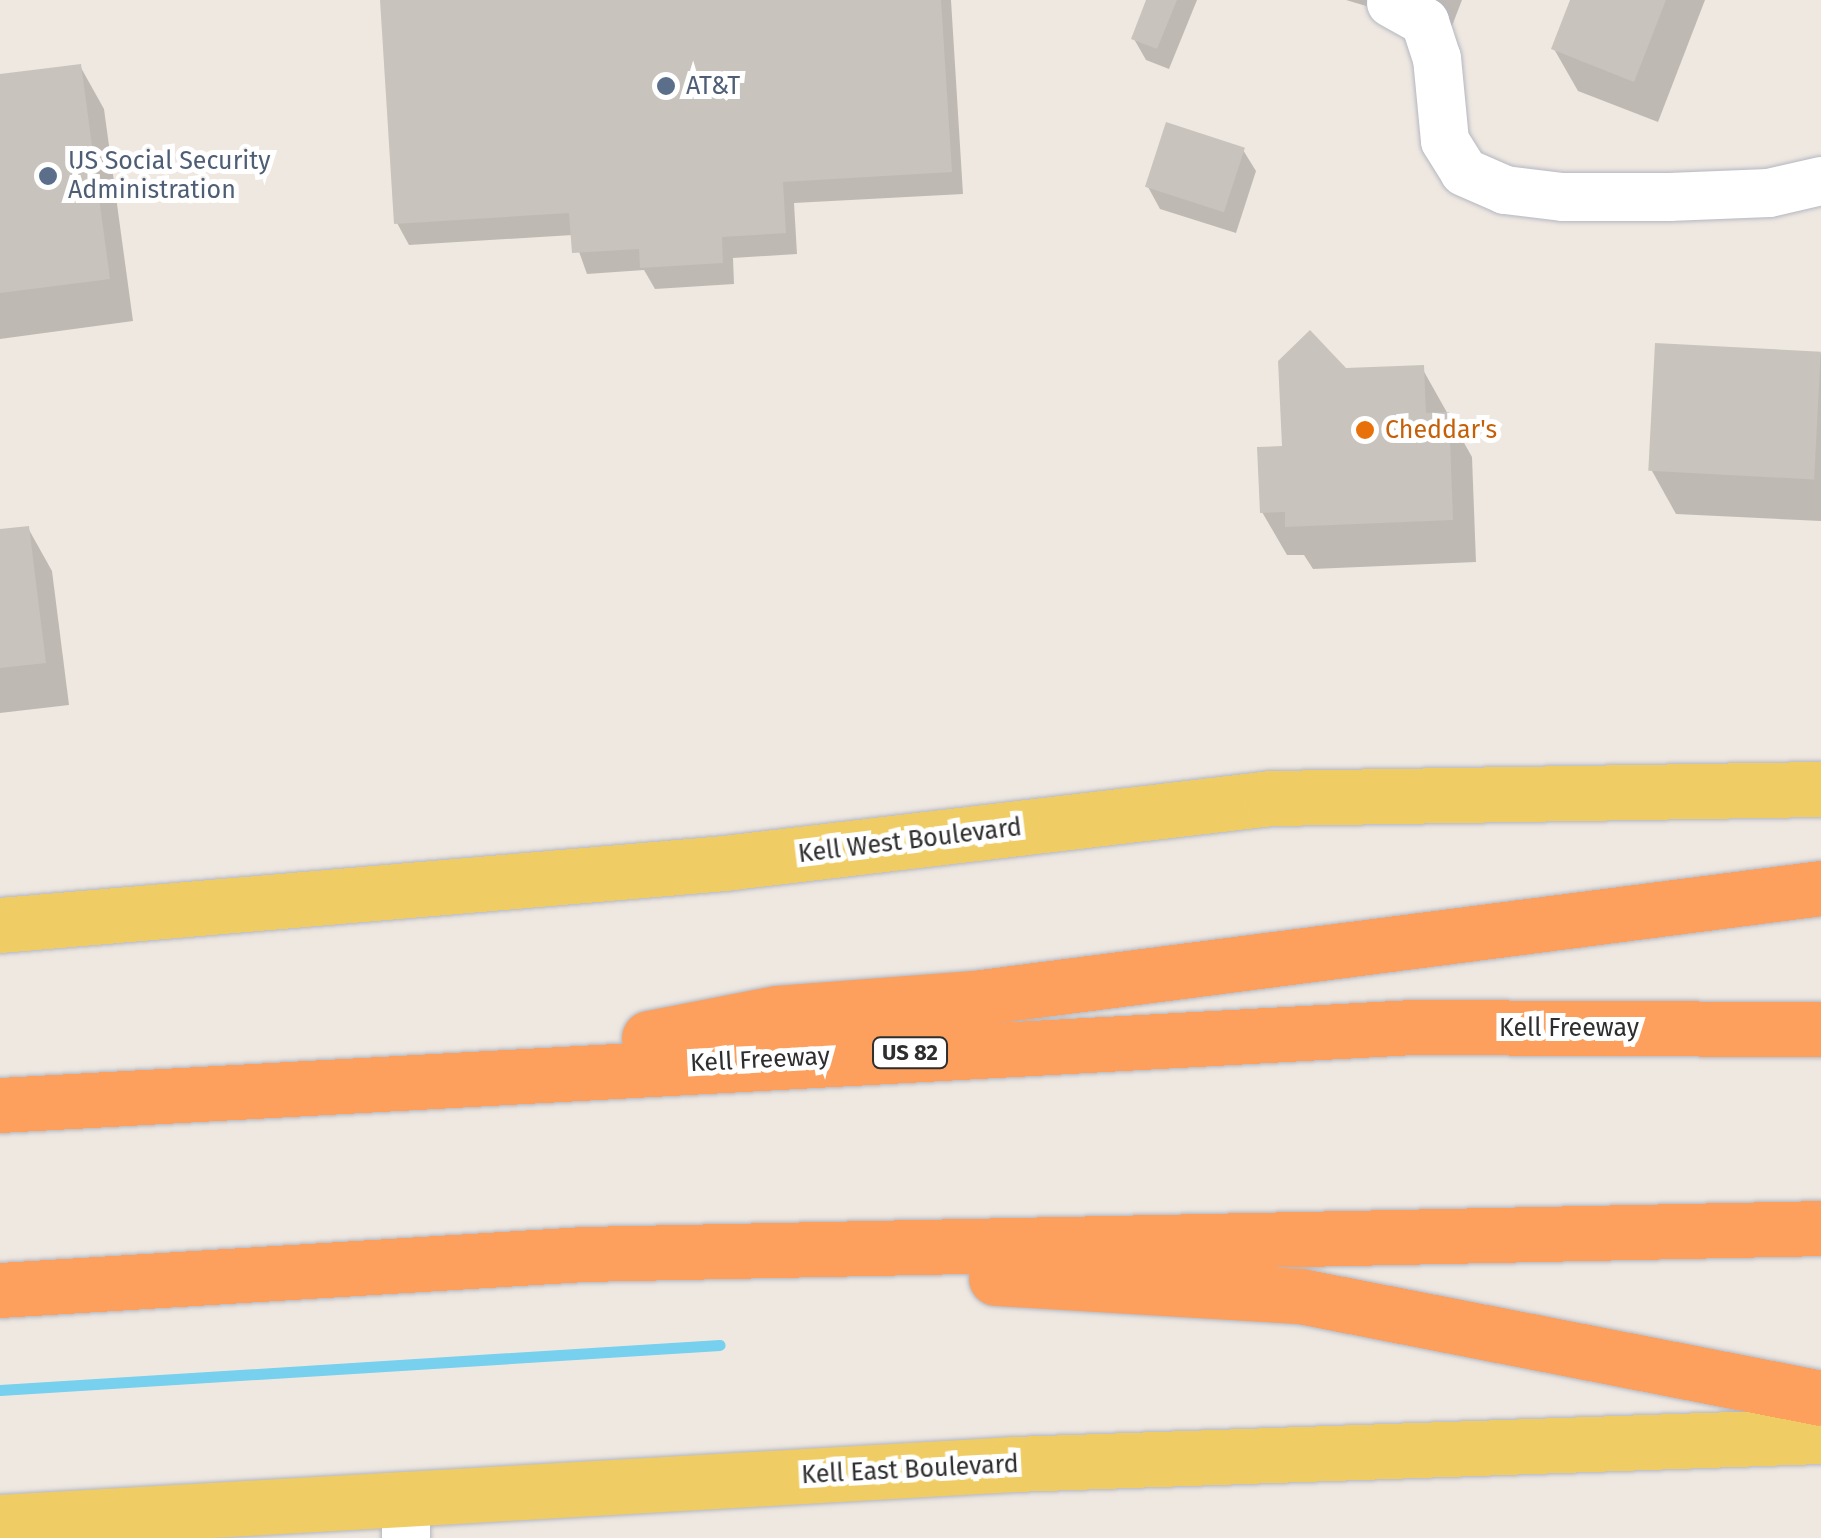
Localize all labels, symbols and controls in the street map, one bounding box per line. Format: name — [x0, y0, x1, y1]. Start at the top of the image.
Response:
place label: AT&T — [686, 71, 740, 101]
marker: AT&T — [655, 75, 677, 97]
place label: US Social Security Administration — [68, 147, 271, 206]
marker: US Social Security Administration — [37, 165, 59, 187]
place label: Cheddar's — [1385, 415, 1497, 445]
marker: Cheddar's — [1354, 419, 1376, 441]
street label: Kell West Boulevard — [796, 812, 1024, 870]
street label: Kell Freeway — [1499, 1013, 1639, 1043]
road number: US 82 — [870, 1036, 950, 1070]
street label: Kell Freeway — [689, 1041, 831, 1079]
street label: Kell East Boulevard — [801, 1449, 1019, 1491]

